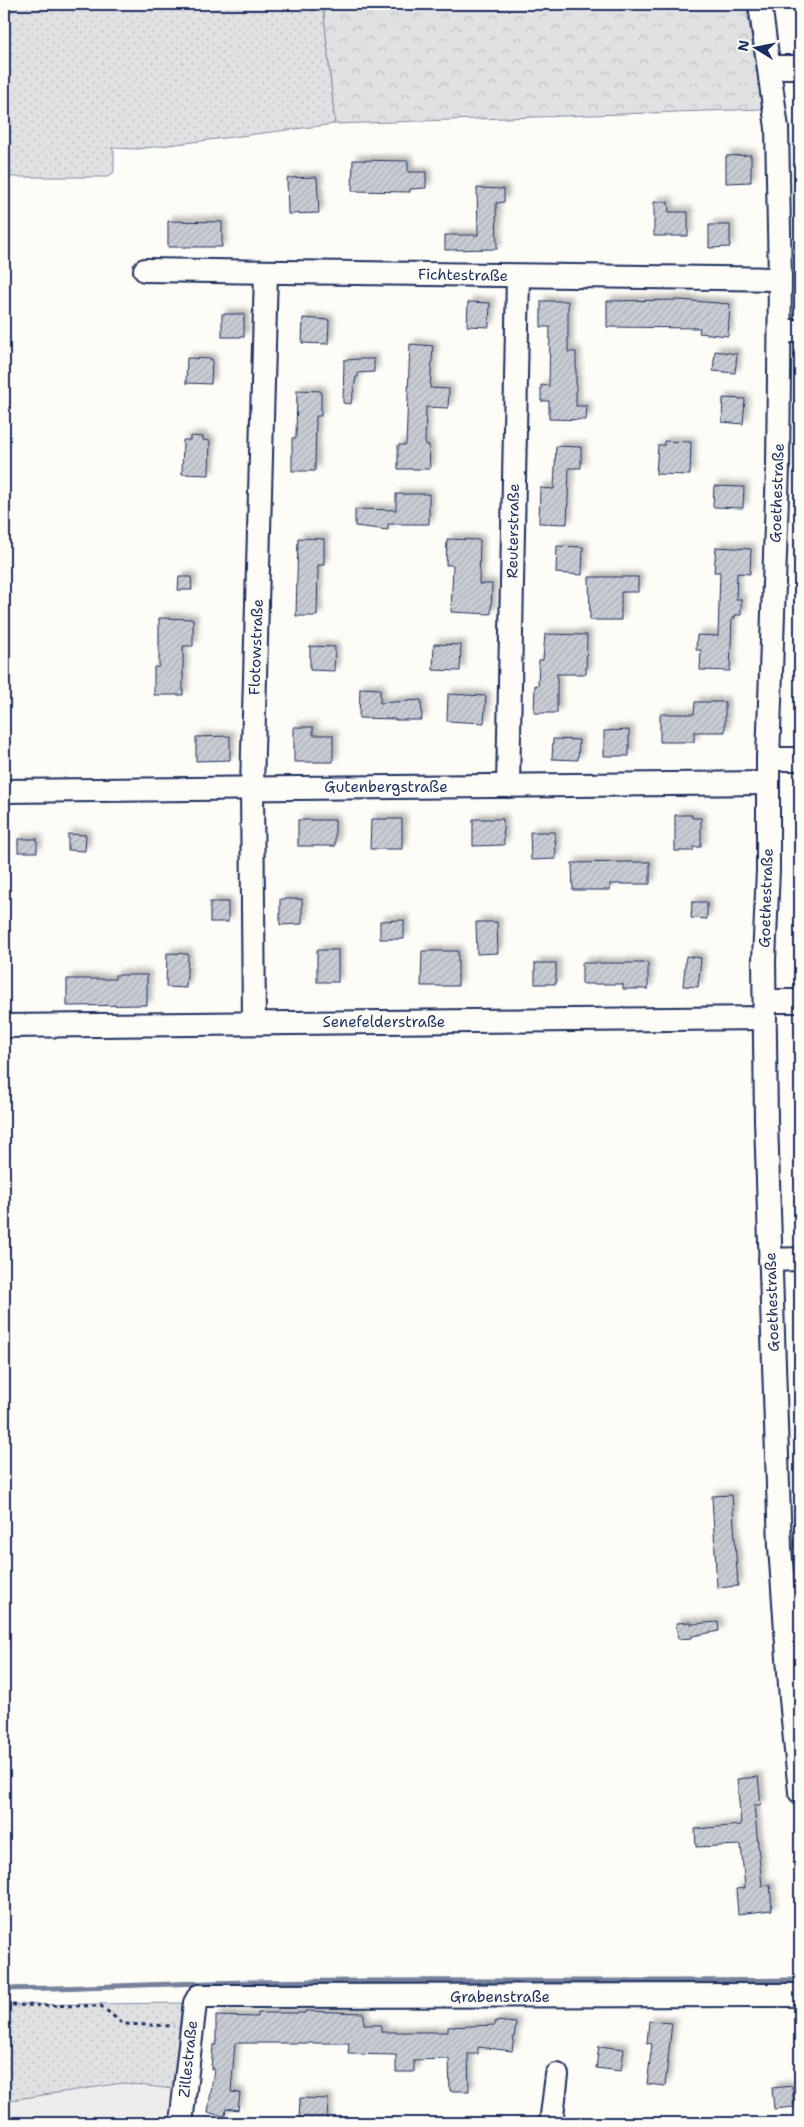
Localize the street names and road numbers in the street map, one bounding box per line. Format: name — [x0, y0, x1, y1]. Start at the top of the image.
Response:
street label: Fichtestraße — [418, 264, 508, 286]
street label: Goethestraße — [765, 443, 789, 543]
street label: Reuterstraße — [502, 483, 524, 579]
street label: Flotowstraße — [244, 598, 268, 696]
street label: Gutenbergstraße — [324, 777, 448, 797]
street label: Goethestraße — [754, 848, 778, 948]
street label: Senefelderstraße — [323, 1012, 445, 1032]
street label: Goethestraße — [760, 1252, 784, 1352]
street label: Grabenstraße — [450, 1987, 550, 2007]
street label: Zillestraße — [174, 2019, 202, 2099]

